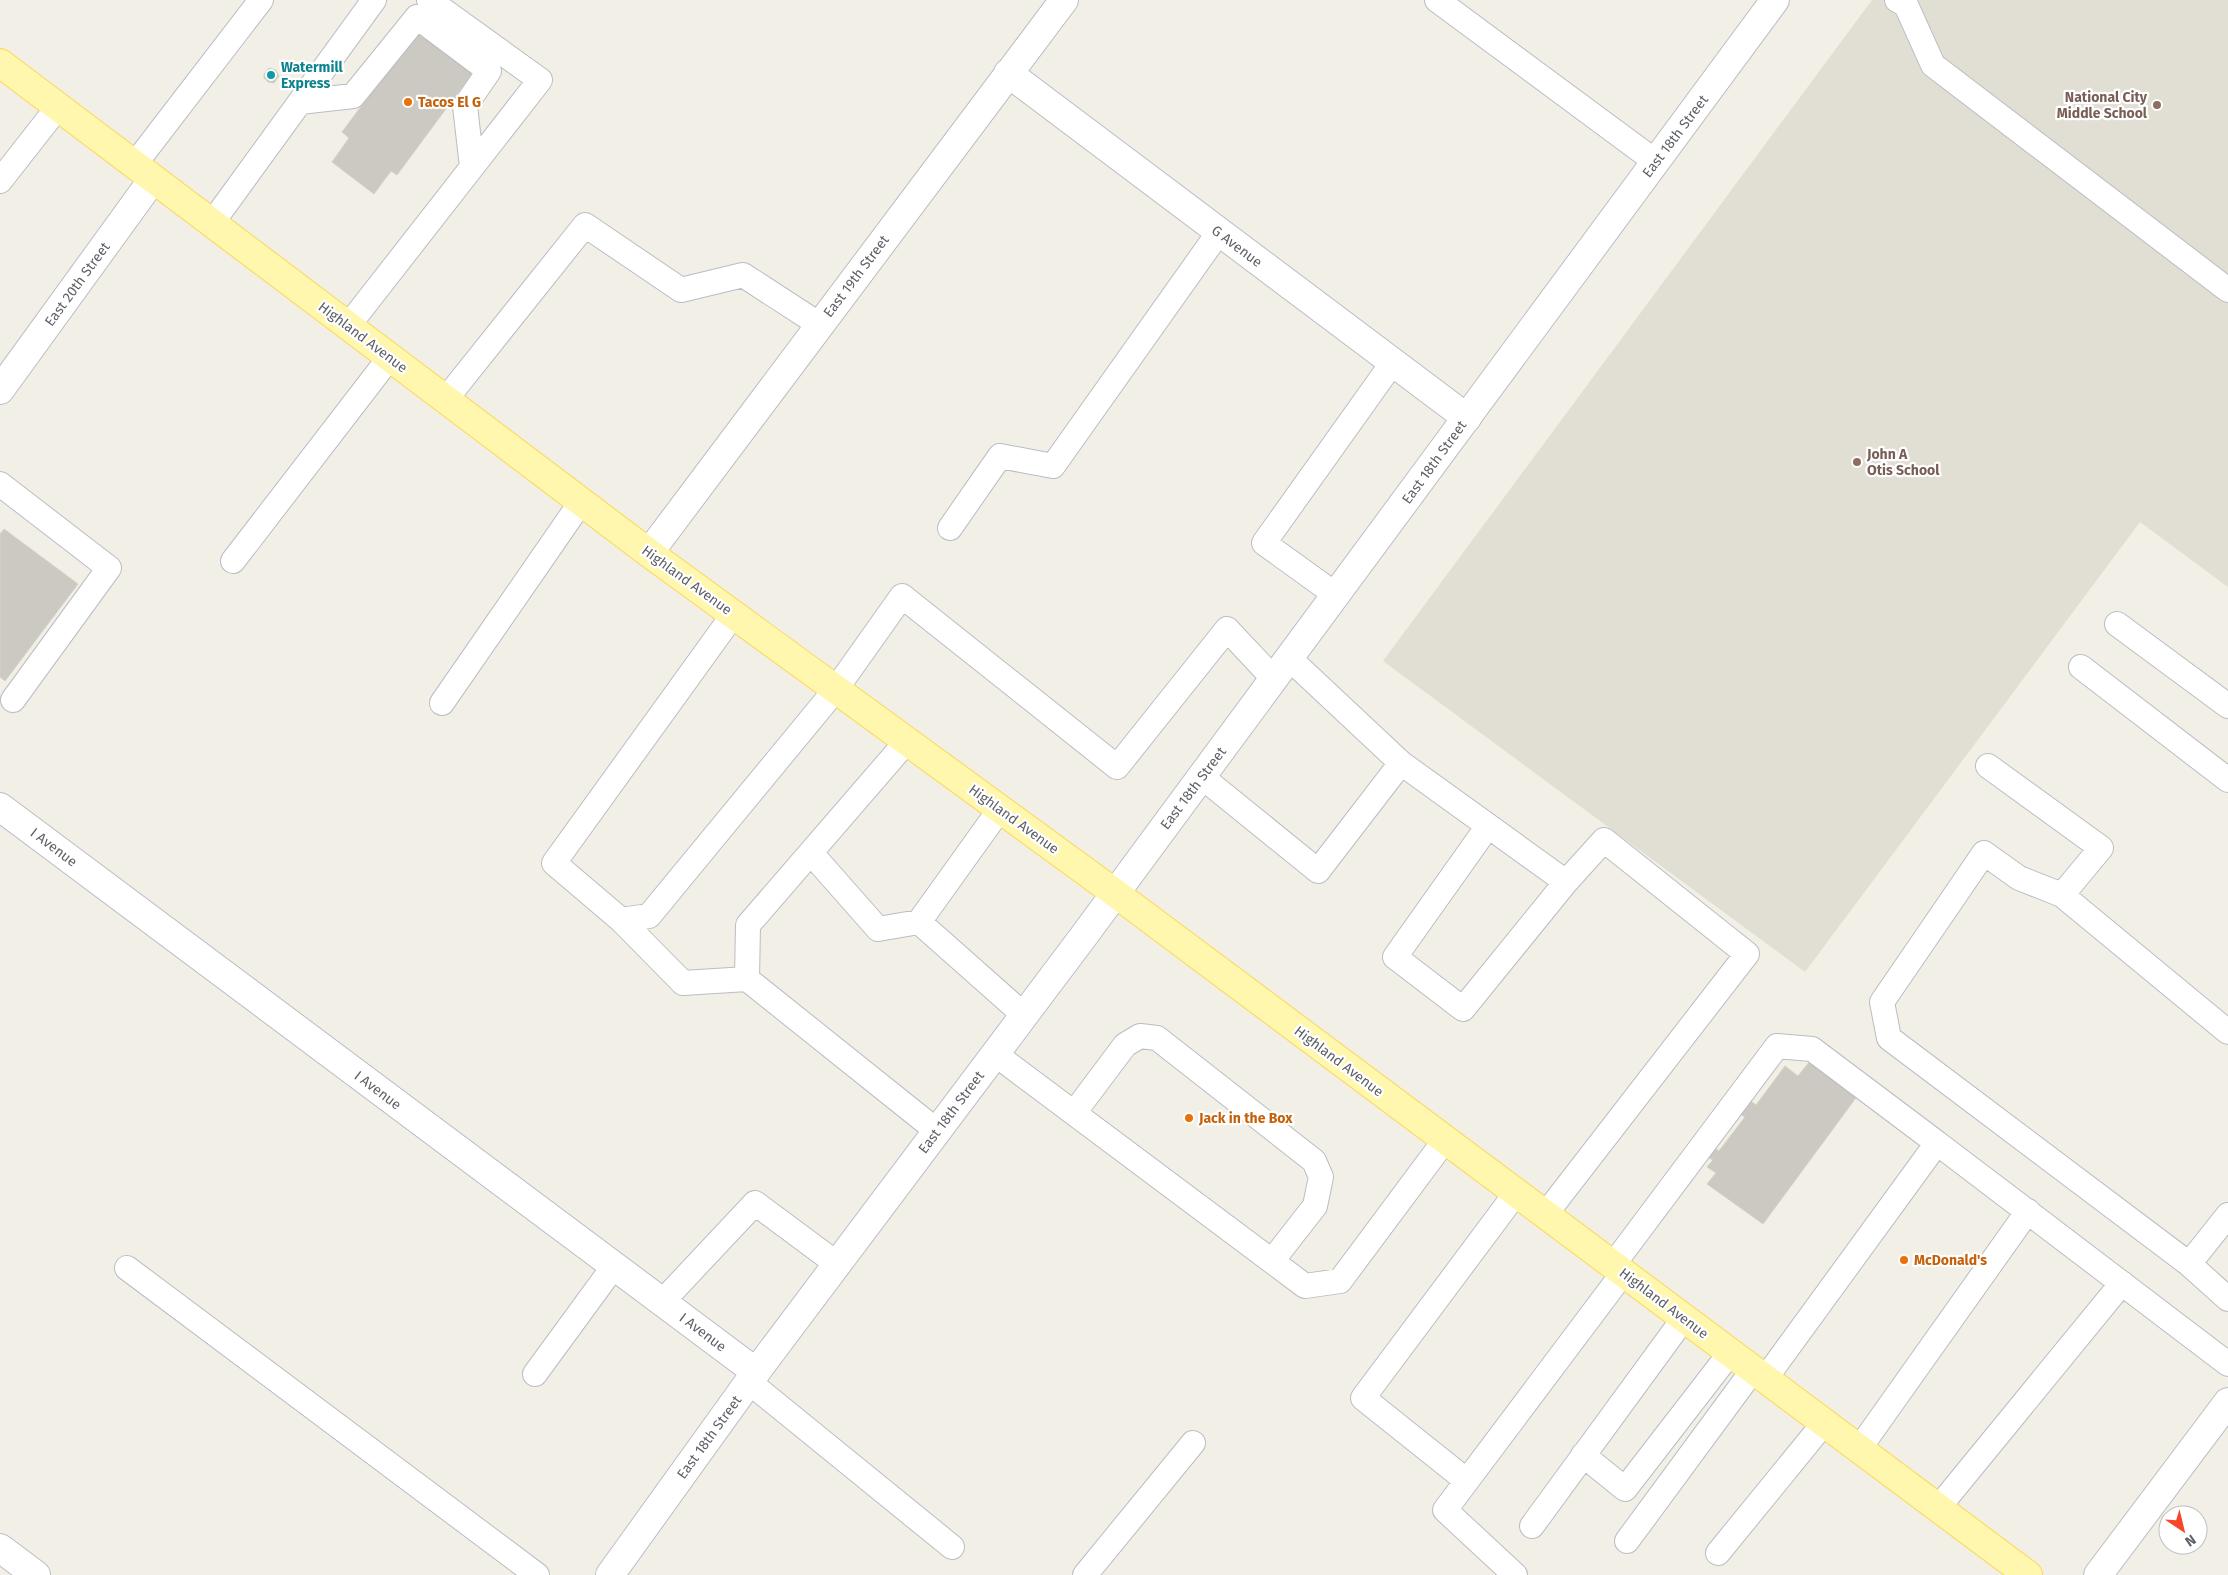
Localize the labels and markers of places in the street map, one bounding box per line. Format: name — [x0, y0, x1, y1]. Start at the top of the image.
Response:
place label: Watermill Express — [281, 59, 344, 92]
marker: Watermill Express — [265, 69, 277, 81]
place label: National City Middle School — [2057, 89, 2148, 122]
place label: Tacos El G — [418, 94, 481, 111]
marker: Tacos El G — [402, 96, 414, 108]
marker: National City Middle School — [2151, 99, 2163, 111]
place label: John A Otis School — [1866, 446, 1940, 479]
marker: John A Otis School — [1851, 456, 1863, 468]
place label: Jack in the Box — [1198, 1110, 1293, 1127]
marker: Jack in the Box — [1183, 1112, 1195, 1124]
place label: McDonald's — [1914, 1252, 1987, 1269]
marker: McDonald's — [1898, 1254, 1910, 1266]

